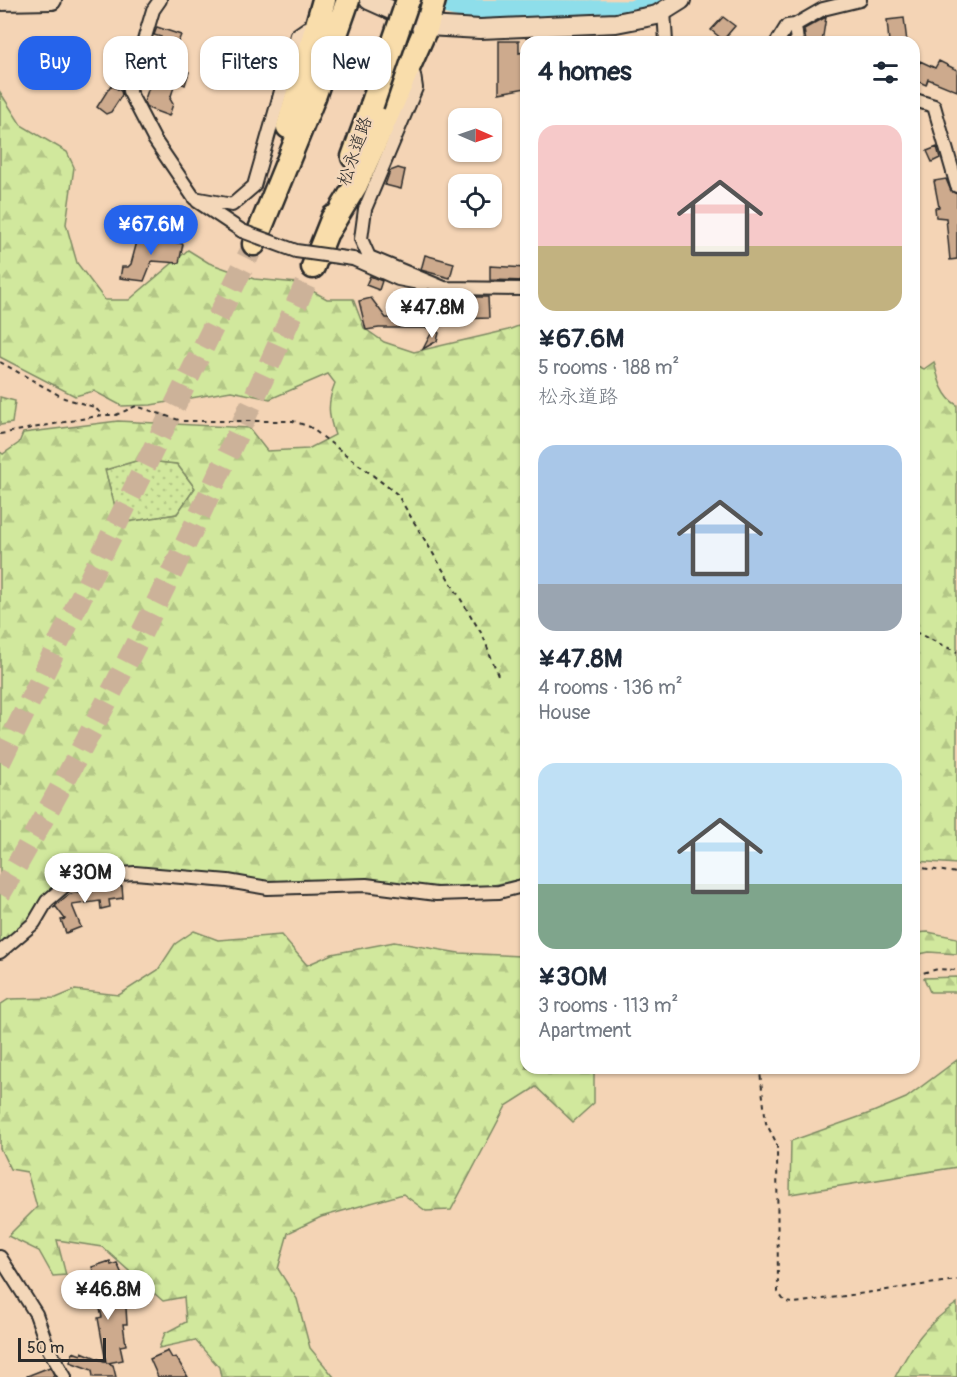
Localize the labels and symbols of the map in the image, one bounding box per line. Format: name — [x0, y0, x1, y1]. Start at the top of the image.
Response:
north arrow — [448, 108, 502, 162]
street label: 松永道路 — [332, 113, 378, 189]
pin: ¥67.6M — [102, 205, 200, 256]
pin: ¥47.8M — [383, 288, 481, 339]
pin: ¥30M — [49, 853, 121, 904]
pin: ¥46.8M — [59, 1270, 157, 1321]
scale bar — [18, 1335, 106, 1362]

